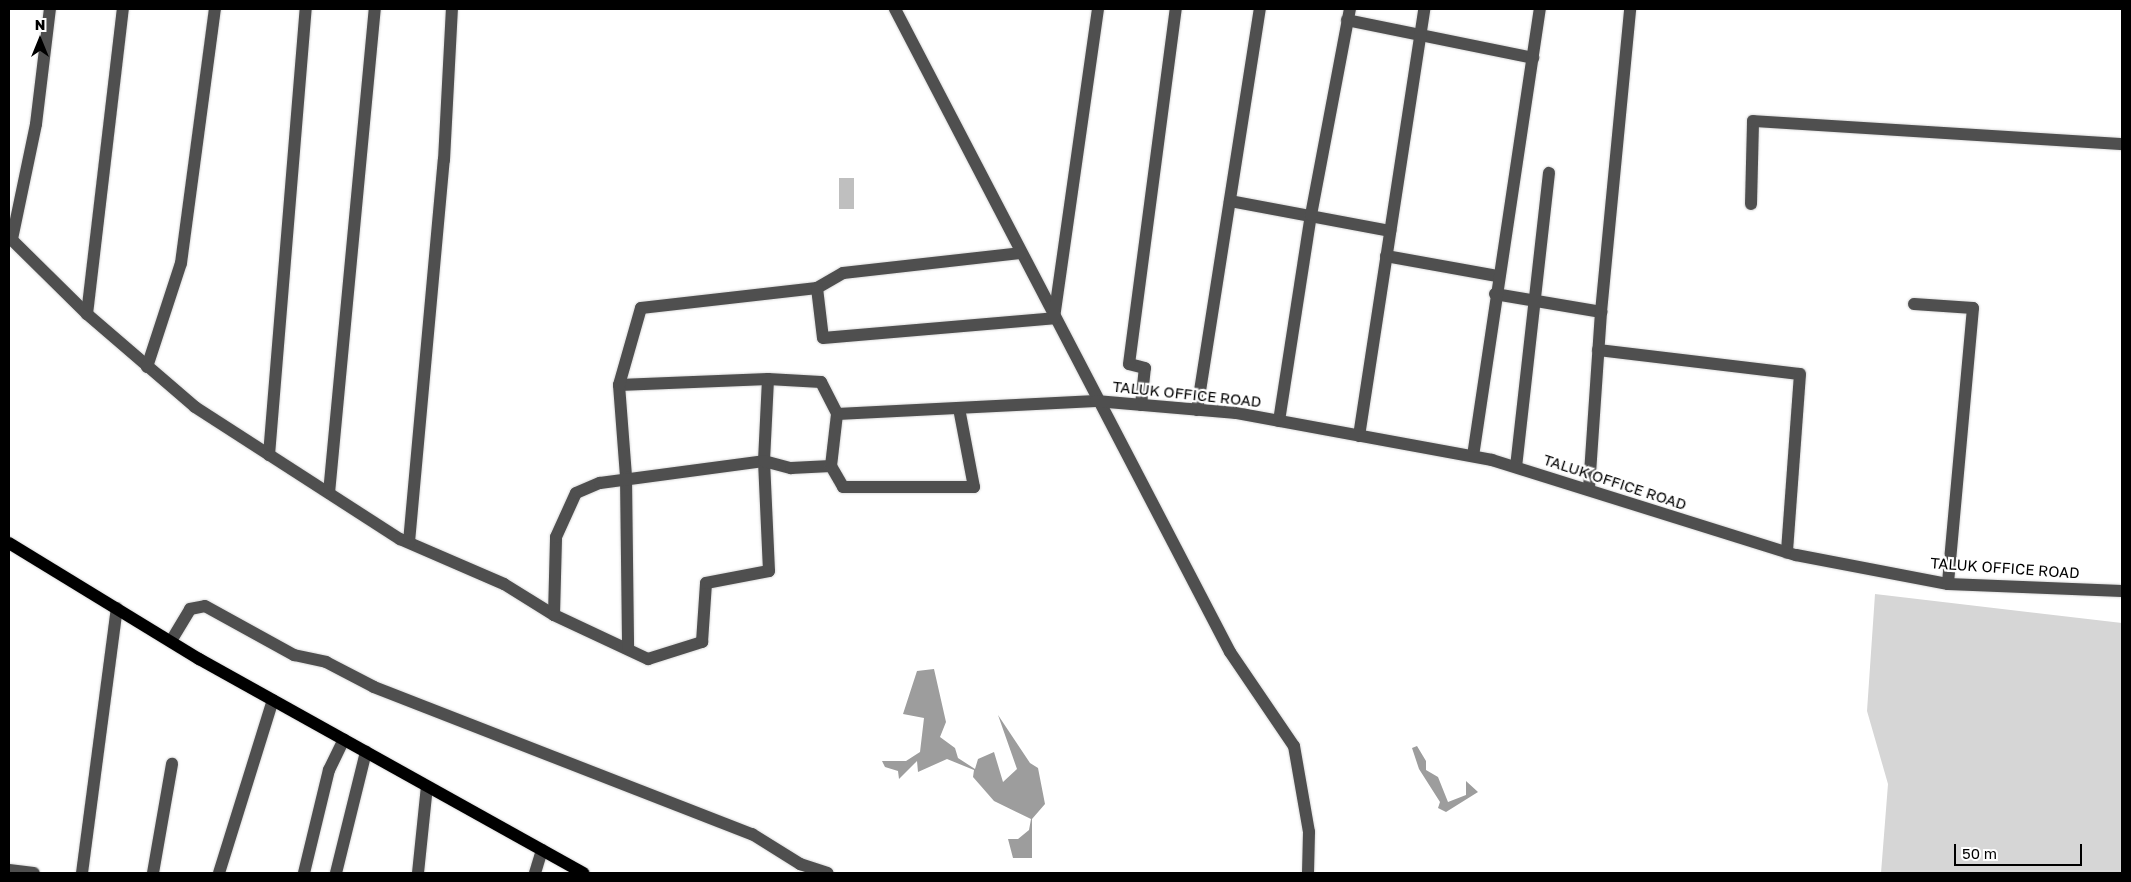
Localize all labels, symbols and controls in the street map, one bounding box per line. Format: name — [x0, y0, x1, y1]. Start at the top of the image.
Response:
north arrow — [15, 15, 65, 65]
text: N — [35, 16, 45, 33]
street label: TALUK OFFICE ROAD — [1112, 377, 1262, 411]
street label: TALUK OFFICE ROAD — [1541, 450, 1689, 514]
street label: TALUK OFFICE ROAD — [1930, 554, 2080, 582]
scale bar — [1956, 834, 2084, 866]
text: 50 m — [1962, 844, 1997, 862]

